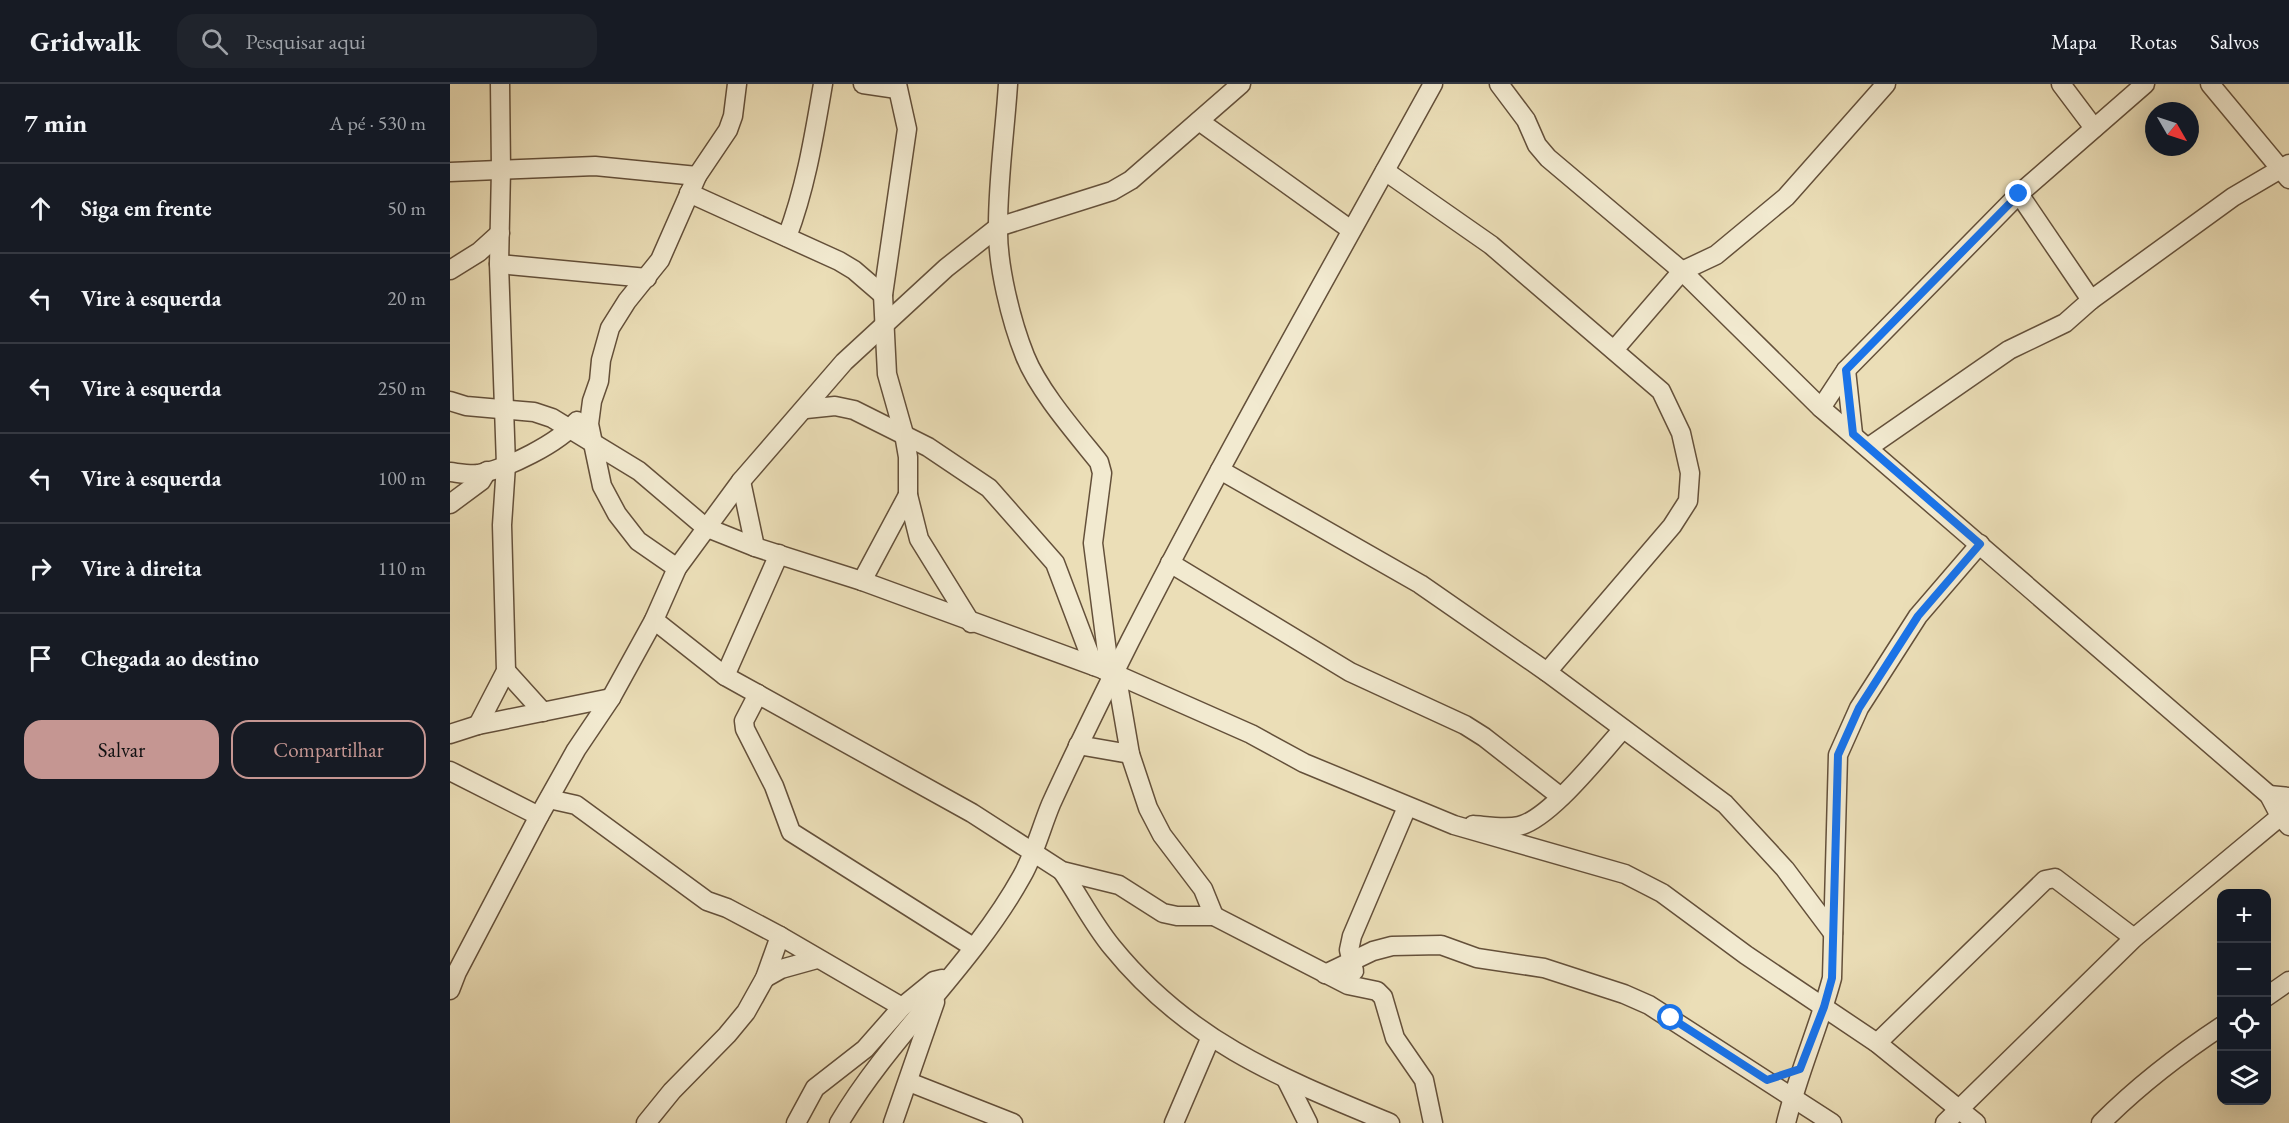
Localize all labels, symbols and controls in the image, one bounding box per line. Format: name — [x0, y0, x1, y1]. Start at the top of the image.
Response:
search box — [177, 14, 597, 68]
text: Gridwalk — [30, 23, 141, 59]
icon: search — [198, 25, 231, 58]
text: Pesquisar aqui — [246, 27, 366, 56]
text: Mapa — [2051, 28, 2097, 55]
text: Rotas — [2130, 28, 2177, 55]
text: Salvos — [2210, 28, 2259, 55]
north arrow — [2145, 102, 2199, 156]
text: 7 min — [24, 106, 87, 140]
text: A pé · 530 m — [330, 110, 426, 136]
route end — [2005, 180, 2031, 206]
icon: ahead — [24, 192, 57, 225]
text: Siga em frente — [81, 194, 212, 223]
text: 50 m — [387, 195, 426, 221]
icon: left — [24, 282, 57, 315]
text: Vire à esquerda — [81, 284, 221, 313]
text: 20 m — [387, 285, 426, 311]
icon: left — [24, 372, 57, 405]
text: Vire à esquerda — [81, 374, 221, 403]
text: 250 m — [378, 375, 426, 401]
icon: left — [24, 462, 57, 495]
text: Vire à esquerda — [81, 464, 221, 493]
text: 100 m — [378, 465, 426, 491]
icon: right — [24, 552, 57, 585]
text: Vire à direita — [81, 554, 202, 583]
text: 110 m — [378, 555, 426, 581]
icon: arrive — [24, 642, 57, 675]
text: Chegada ao destino — [81, 644, 259, 673]
button: Salvar — [24, 720, 219, 779]
button: Compartilhar — [231, 720, 426, 779]
map controls — [2217, 889, 2271, 1105]
button: + — [2217, 889, 2271, 943]
button: − — [2217, 943, 2271, 997]
button: locate — [2217, 997, 2271, 1051]
route start — [1657, 1004, 1683, 1030]
button: layers — [2217, 1051, 2271, 1105]

